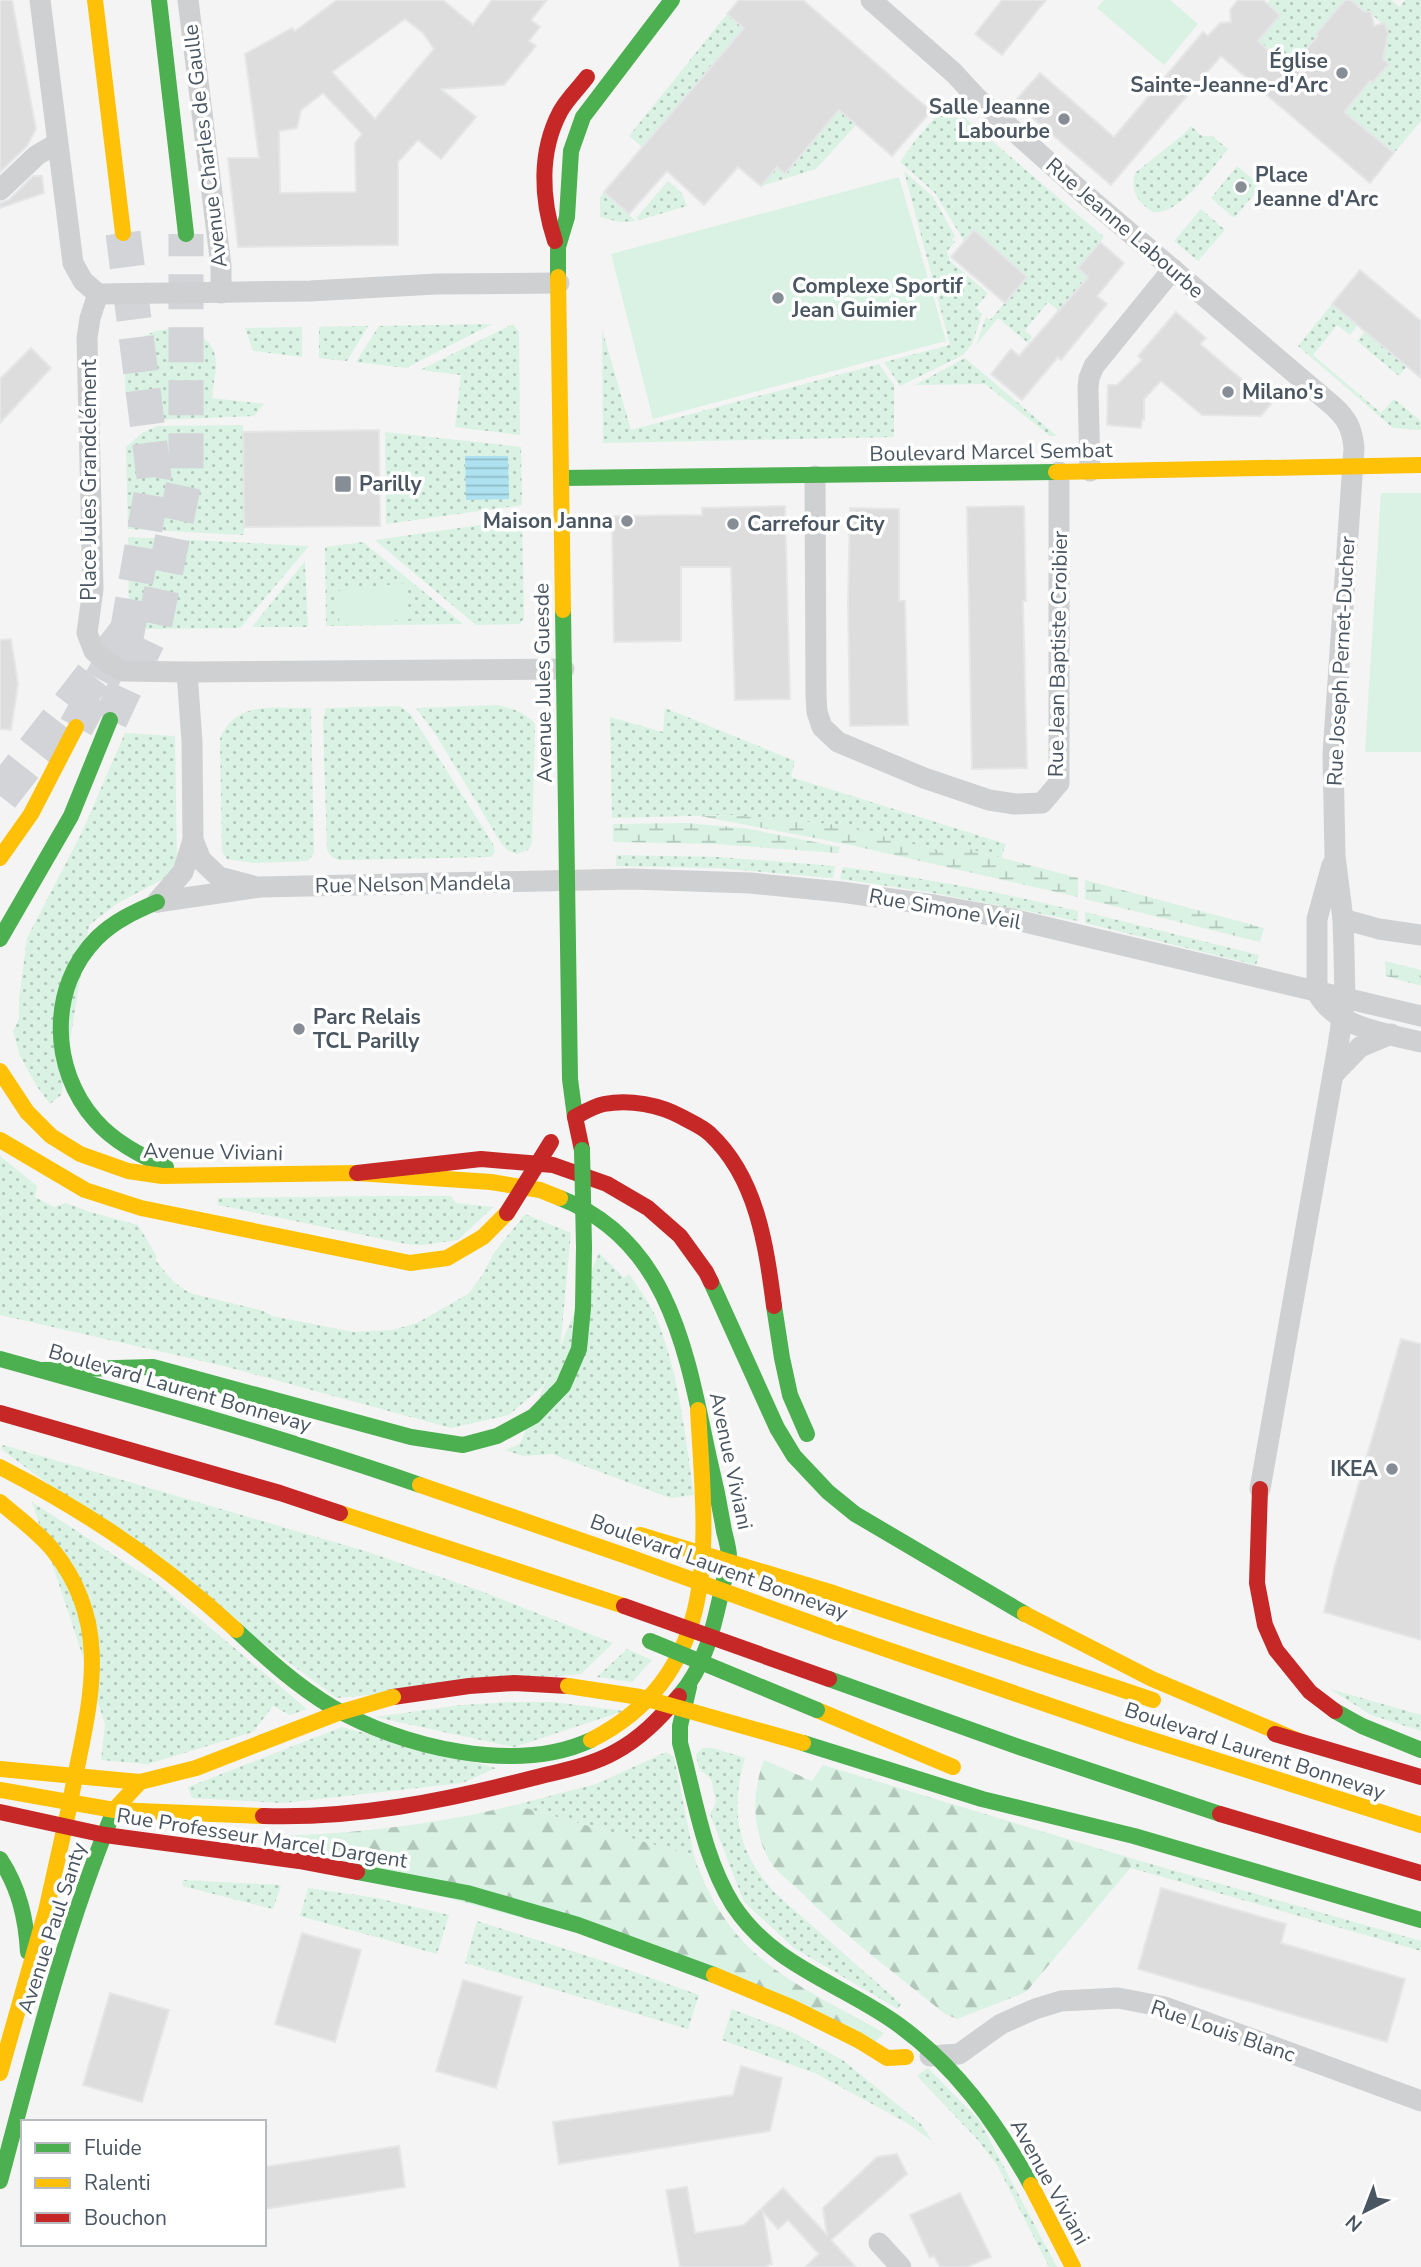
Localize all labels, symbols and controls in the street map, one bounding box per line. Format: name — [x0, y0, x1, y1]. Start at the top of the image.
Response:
street label: Avenue Charles de Gaulle — [176, 23, 234, 269]
place label: Église Sainte-Jeanne-d'Arc — [1130, 47, 1328, 99]
marker: Église Sainte-Jeanne-d'Arc — [1334, 65, 1350, 81]
place label: Salle Jeanne Labourbe — [929, 93, 1050, 145]
marker: Salle Jeanne Labourbe — [1056, 111, 1072, 127]
street label: Rue Jeanne Labourbe — [1040, 151, 1210, 305]
place label: Place Jeanne d'Arc — [1254, 161, 1378, 213]
marker: Place Jeanne d'Arc — [1233, 179, 1249, 195]
place label: Complexe Sportif Jean Guimier — [791, 272, 963, 324]
marker: Complexe Sportif Jean Guimier — [770, 290, 786, 306]
street label: Place Jules Grandclément — [75, 359, 103, 601]
place label: Milano's — [1242, 378, 1323, 406]
marker: Milano's — [1220, 384, 1236, 400]
street label: Boulevard Marcel Sembat — [869, 436, 1113, 468]
place label: Parilly — [359, 470, 422, 498]
marker: Parilly — [333, 474, 353, 494]
place label: Maison Janna — [483, 507, 613, 535]
place label: Carrefour City — [747, 510, 885, 538]
marker: Maison Janna — [619, 513, 635, 529]
marker: Carrefour City — [725, 516, 741, 532]
street label: Rue Jean Baptiste Croibier — [1042, 530, 1074, 777]
street label: Rue Joseph Pernet-Ducher — [1320, 535, 1362, 787]
street label: Avenue Jules Guesde — [527, 583, 559, 783]
street label: Rue Nelson Mandela — [315, 868, 511, 900]
street label: Rue Simone Veil — [867, 882, 1024, 936]
place label: Parc Relais TCL Parilly — [313, 1003, 421, 1055]
marker: Parc Relais TCL Parilly — [291, 1021, 307, 1037]
street label: Avenue Viviani — [143, 1137, 283, 1167]
street label: Boulevard Laurent Bonnevay — [45, 1337, 315, 1439]
street label: Avenue Viviani — [703, 1390, 759, 1532]
place label: IKEA — [1330, 1455, 1378, 1483]
marker: IKEA — [1384, 1461, 1400, 1477]
street label: Boulevard Laurent Bonnevay — [586, 1507, 852, 1627]
street label: Boulevard Laurent Bonnevay — [1121, 1696, 1389, 1806]
street label: Rue Professeur Marcel Dargent — [115, 1801, 410, 1875]
street label: Avenue Paul Santy — [11, 1839, 93, 2017]
street label: Rue Louis Blanc — [1147, 1993, 1299, 2069]
street label: Avenue Viviani — [1004, 2114, 1096, 2250]
legend — [21, 2120, 266, 2246]
text: Fluide — [84, 2134, 142, 2162]
text: Ralenti — [84, 2169, 151, 2197]
north arrow — [1330, 2176, 1400, 2246]
text: Bouchon — [84, 2204, 167, 2232]
text: N — [1340, 2208, 1368, 2237]

